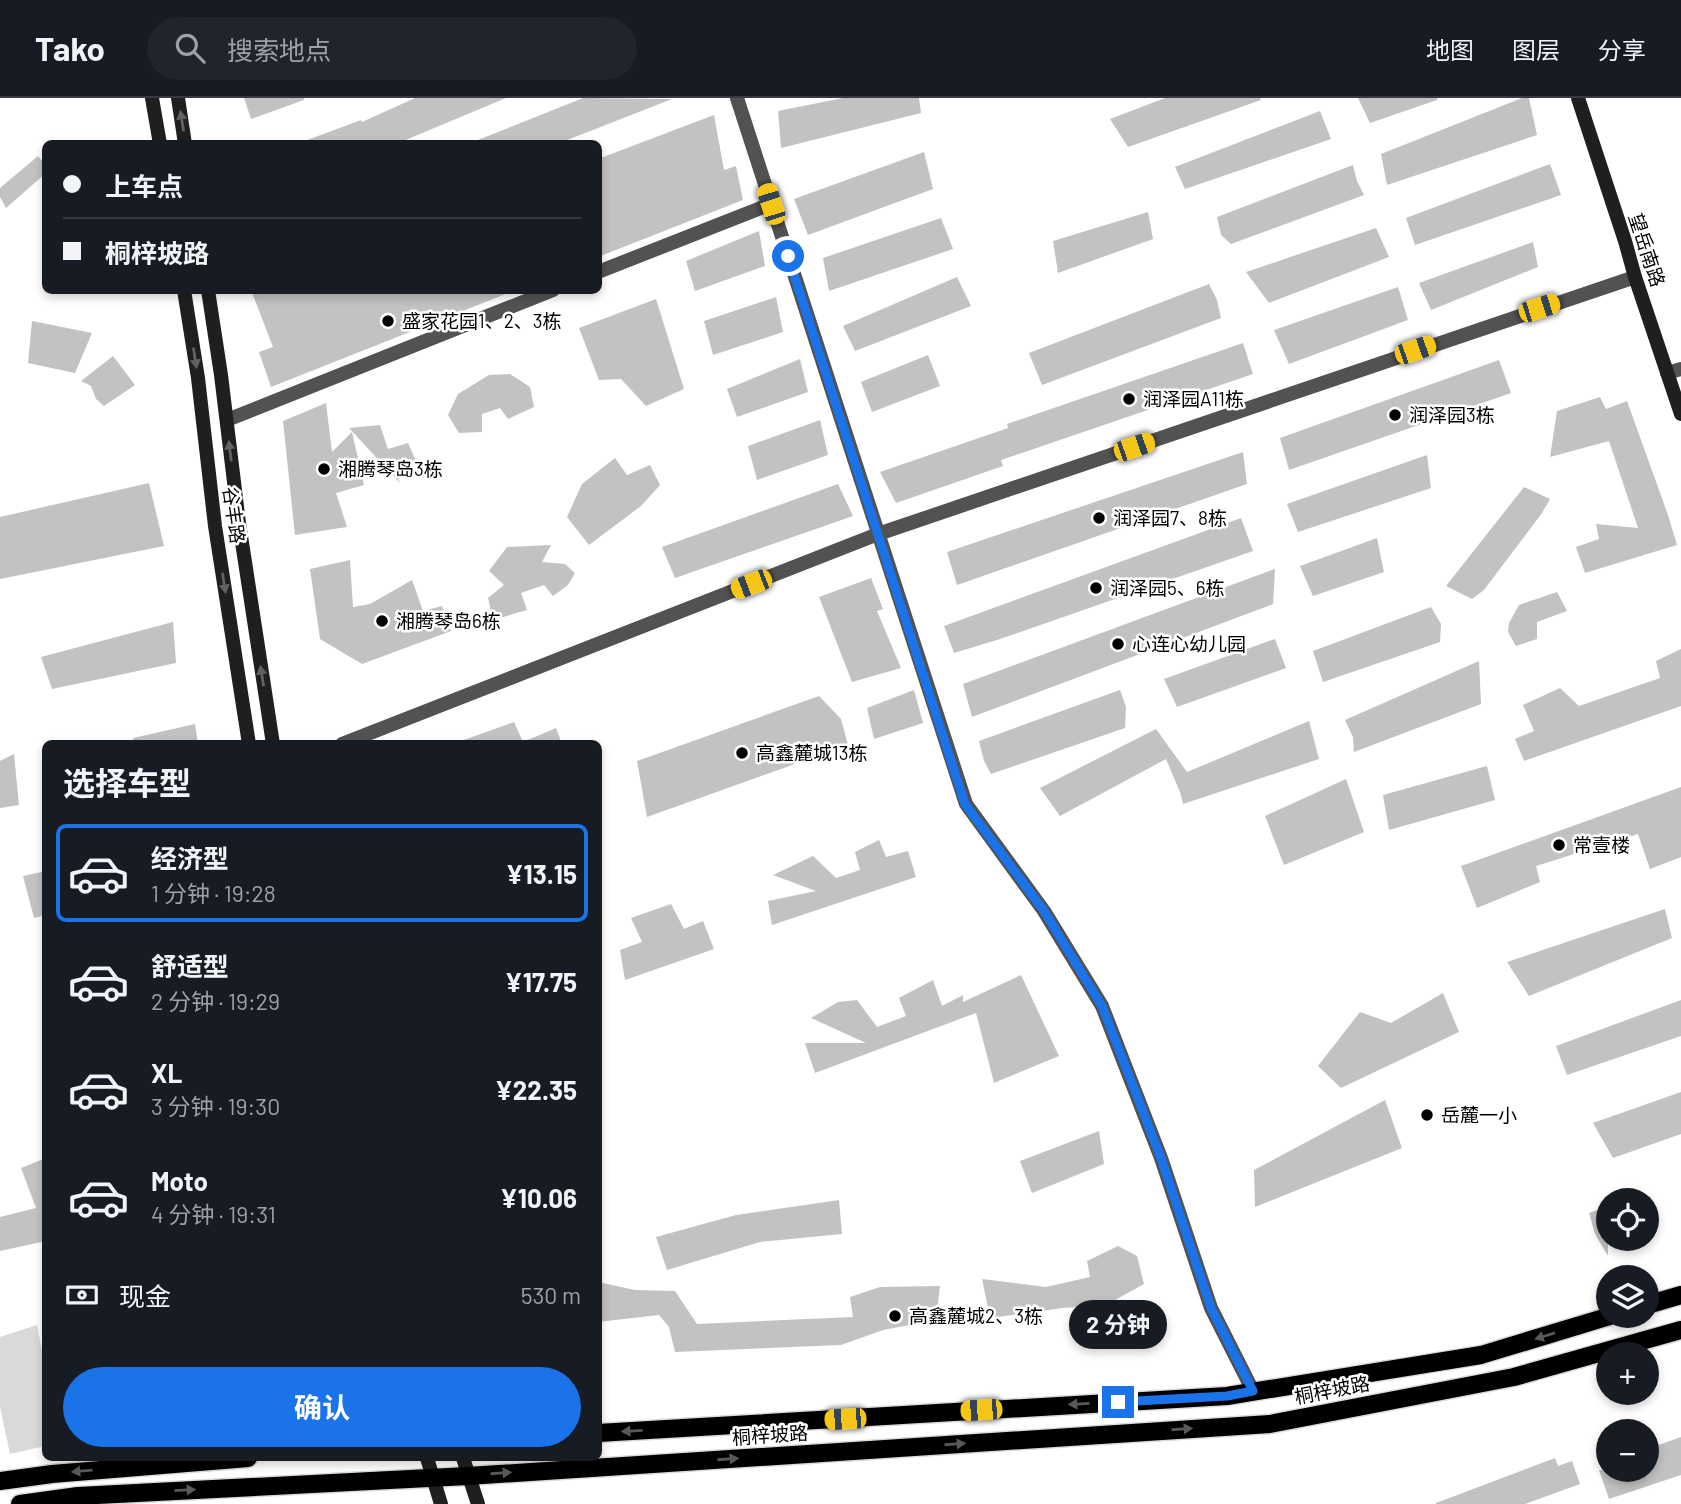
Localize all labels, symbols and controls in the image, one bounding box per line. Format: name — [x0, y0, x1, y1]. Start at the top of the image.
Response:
search box — [147, 17, 637, 80]
text: Tako — [35, 28, 105, 68]
icon: search — [171, 29, 209, 67]
text: 搜索地点 — [227, 34, 331, 65]
text: 地图 — [1426, 35, 1474, 64]
text: 图层 — [1512, 35, 1560, 64]
text: 分享 — [1598, 35, 1646, 64]
one-way arrow — [176, 110, 187, 132]
text: 上车点 — [105, 170, 183, 201]
car — [755, 181, 788, 227]
street label: 望岳南路 — [1625, 210, 1670, 290]
text: 桐梓坡路 — [105, 237, 209, 268]
route start — [772, 240, 804, 272]
car — [1516, 292, 1563, 324]
place label: 盛家花园1、2、3栋 — [402, 309, 562, 332]
marker: 盛家花园1、2、3栋 — [380, 313, 396, 329]
car — [1392, 333, 1439, 367]
one-way arrow — [190, 347, 201, 369]
place label: 润泽园A11栋 — [1143, 387, 1244, 410]
marker: 润泽园A11栋 — [1121, 391, 1137, 407]
place label: 润泽园3栋 — [1409, 403, 1495, 426]
marker: 润泽园3栋 — [1387, 407, 1403, 423]
car — [1111, 430, 1158, 464]
one-way arrow — [225, 440, 236, 462]
place label: 湘腾琴岛3栋 — [338, 457, 443, 480]
marker: 湘腾琴岛3栋 — [316, 461, 332, 477]
street label: 谷丰路 — [219, 485, 250, 545]
place label: 润泽园7、8栋 — [1113, 506, 1227, 529]
marker: 润泽园7、8栋 — [1091, 510, 1107, 526]
car — [728, 567, 775, 601]
one-way arrow — [219, 573, 230, 595]
place label: 润泽园5、6栋 — [1110, 576, 1225, 599]
marker: 润泽园5、6栋 — [1088, 580, 1104, 596]
place label: 湘腾琴岛6栋 — [396, 609, 501, 632]
marker: 湘腾琴岛6栋 — [374, 613, 390, 629]
place label: 心连心幼儿园 — [1132, 632, 1246, 655]
marker: 心连心幼儿园 — [1110, 636, 1126, 652]
one-way arrow — [256, 665, 267, 687]
place label: 高鑫麓城13栋 — [756, 741, 867, 764]
marker: 高鑫麓城13栋 — [734, 745, 750, 761]
text: 选择车型 — [63, 763, 191, 801]
place label: 常壹楼 — [1573, 833, 1630, 856]
marker: 常壹楼 — [1551, 837, 1567, 853]
icon: car — [67, 842, 130, 905]
text: 经济型 — [151, 842, 229, 873]
text: ¥13.15 — [506, 858, 577, 889]
text: 1 分钟 · 19:28 — [151, 879, 276, 907]
icon: car — [67, 950, 130, 1013]
text: 舒适型 — [151, 950, 229, 981]
text: ¥17.75 — [505, 966, 577, 997]
text: 2 分钟 · 19:29 — [151, 987, 280, 1015]
text: XL — [151, 1057, 182, 1088]
icon: car — [67, 1058, 130, 1121]
text: ¥22.35 — [495, 1074, 577, 1105]
text: 3 分钟 · 19:30 — [151, 1092, 280, 1120]
place label: 岳麓一小 — [1441, 1103, 1517, 1126]
marker: 岳麓一小 — [1419, 1107, 1435, 1123]
text: Moto — [151, 1165, 208, 1196]
icon: car — [67, 1166, 130, 1229]
text: ¥10.06 — [500, 1182, 577, 1213]
map controls — [1596, 1188, 1659, 1482]
button: locate — [1596, 1188, 1659, 1251]
text: 4 分钟 · 19:31 — [151, 1200, 276, 1228]
button: layers — [1596, 1265, 1659, 1328]
icon: cash — [63, 1276, 101, 1314]
text: 现金 — [119, 1280, 171, 1311]
text: 530 m — [521, 1281, 581, 1309]
callout: 2 分钟 — [1069, 1300, 1167, 1350]
place label: 高鑫麓城2、3栋 — [909, 1304, 1043, 1327]
marker: 高鑫麓城2、3栋 — [887, 1308, 903, 1324]
text: 2 分钟 — [1086, 1310, 1150, 1338]
one-way arrow — [1534, 1331, 1555, 1341]
button: + — [1596, 1342, 1659, 1405]
button: 确认 — [63, 1367, 581, 1447]
street label: 桐梓坡路 — [1292, 1371, 1371, 1408]
route end — [1102, 1386, 1134, 1418]
car — [960, 1398, 1003, 1422]
one-way arrow — [1068, 1399, 1090, 1410]
car — [824, 1407, 867, 1431]
button: − — [1596, 1419, 1659, 1482]
street label: 桐梓坡路 — [731, 1420, 809, 1449]
one-way arrow — [1171, 1423, 1193, 1434]
one-way arrow — [621, 1426, 643, 1437]
one-way arrow — [944, 1438, 966, 1449]
one-way arrow — [717, 1453, 739, 1464]
one-way arrow — [71, 1466, 93, 1477]
one-way arrow — [490, 1468, 512, 1479]
one-way arrow — [174, 1485, 196, 1496]

